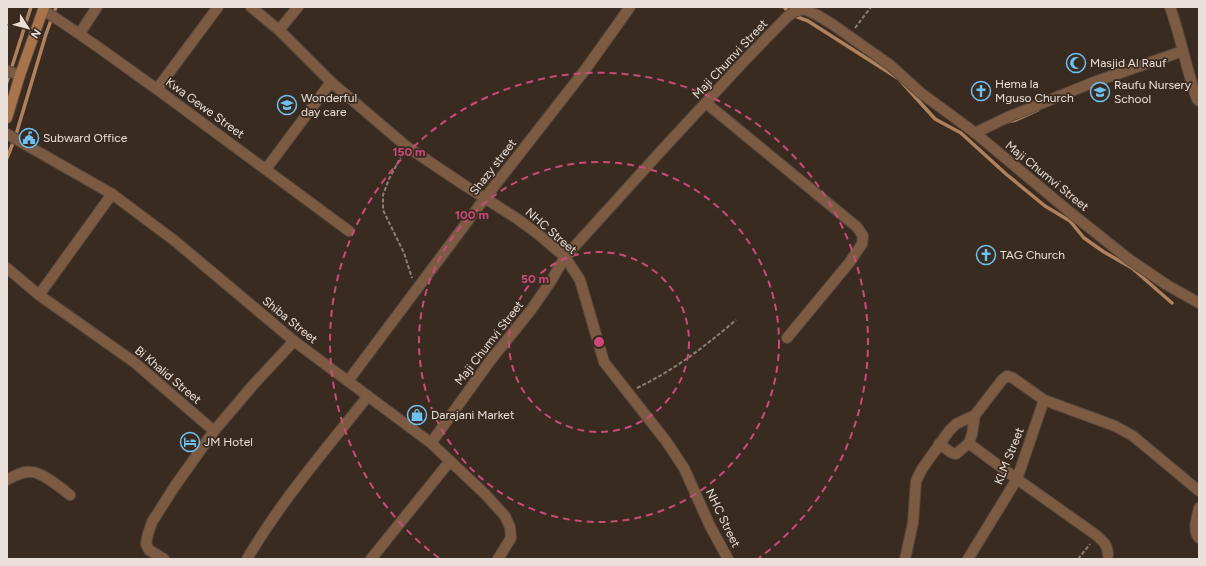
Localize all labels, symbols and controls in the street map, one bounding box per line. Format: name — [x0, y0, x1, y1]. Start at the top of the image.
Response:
north arrow — [8, 8, 48, 48]
street label: Maji Chumvi Street — [690, 16, 771, 101]
text: N — [28, 26, 43, 41]
mosque icon: Masjid Al Rauf — [1065, 52, 1087, 74]
place label: Masjid Al Rauf — [1090, 56, 1167, 70]
street label: Kwa Gewe Street — [163, 75, 247, 141]
place label: Hema la Mguso Church — [995, 77, 1074, 105]
place label: Raufu Nursery School — [1114, 78, 1192, 106]
church icon: Hema la Mguso Church — [970, 80, 992, 102]
school or university icon: Raufu Nursery School — [1089, 81, 1111, 103]
place label: Wonderful day care — [301, 91, 357, 119]
school or university icon: Wonderful day care — [276, 94, 298, 116]
public building icon: Subward Office — [18, 127, 40, 149]
place label: Subward Office — [43, 131, 128, 145]
street label: Shazy street — [467, 136, 519, 198]
street label: Maji Chumvi Street — [1003, 138, 1092, 214]
text: 150 m — [392, 145, 426, 159]
street label: NHC Street — [522, 205, 580, 257]
text: 100 m — [455, 208, 489, 222]
church icon: TAG Church — [975, 244, 997, 266]
place label: TAG Church — [1000, 248, 1065, 262]
text: 50 m — [521, 272, 549, 286]
street label: Shiba Street — [260, 294, 321, 347]
street label: Maji Chumvi Street — [452, 298, 527, 388]
centre of rings — [592, 335, 606, 349]
street label: Bi Khalid Street — [132, 343, 204, 407]
shop icon: Darajani Market — [406, 404, 428, 426]
place label: Darajani Market — [431, 408, 515, 422]
street label: KLM Street — [991, 425, 1027, 487]
hotel icon: JM Hotel — [179, 431, 201, 453]
place label: JM Hotel — [204, 435, 253, 449]
street label: NHC Street — [703, 486, 743, 550]

